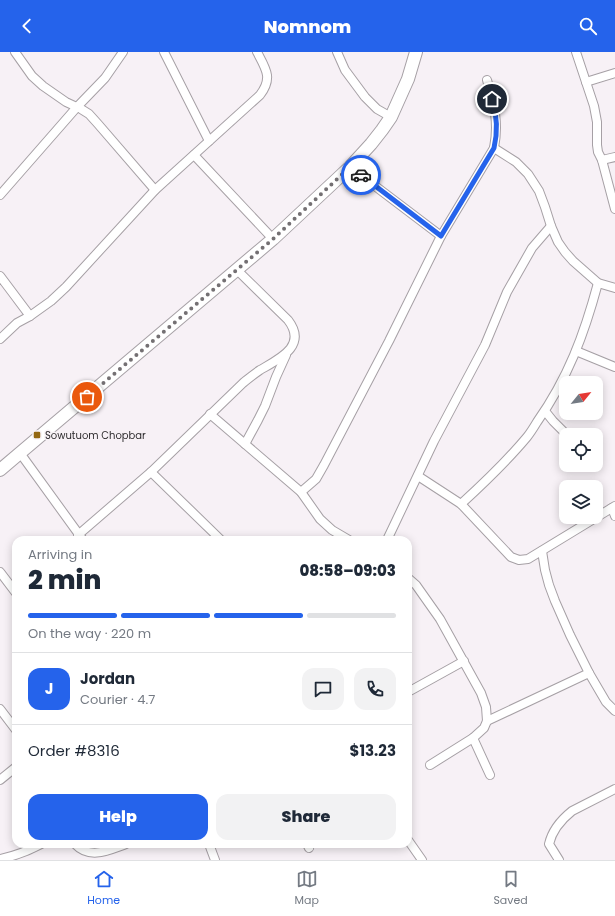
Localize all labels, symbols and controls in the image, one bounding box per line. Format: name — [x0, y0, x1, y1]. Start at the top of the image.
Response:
text: Nomnom — [264, 14, 351, 39]
icon: back — [16, 15, 38, 37]
icon: search — [577, 15, 599, 37]
pin — [475, 82, 509, 116]
icon: home — [481, 88, 503, 110]
courier — [341, 155, 381, 195]
icon: car — [350, 164, 372, 186]
north arrow — [559, 376, 603, 420]
map controls — [559, 376, 603, 524]
pin — [70, 380, 104, 414]
icon: bag — [76, 386, 98, 408]
place label: Sowutuom Chopbar — [45, 428, 146, 443]
button: locate — [559, 428, 603, 472]
marker: Sowutuom Chopbar — [32, 430, 42, 440]
button: layers — [559, 480, 603, 524]
text: Arriving in — [28, 545, 92, 564]
text: 08:58–09:03 — [299, 560, 396, 581]
text: 2 min — [28, 562, 101, 598]
text: On the way · 220 m — [28, 624, 151, 643]
text: Jordan — [80, 668, 135, 689]
button: chat — [302, 668, 344, 710]
button: phone — [354, 668, 396, 710]
text: J — [45, 678, 53, 699]
text: Courier · 4.7 — [80, 690, 155, 709]
text: Order #8316 — [28, 740, 120, 761]
text: $13.23 — [350, 740, 396, 761]
button: Help — [28, 794, 208, 840]
button: Share — [216, 794, 396, 840]
tab: Home — [87, 868, 120, 909]
tab: Map — [295, 868, 319, 909]
tab: Saved — [493, 868, 528, 909]

